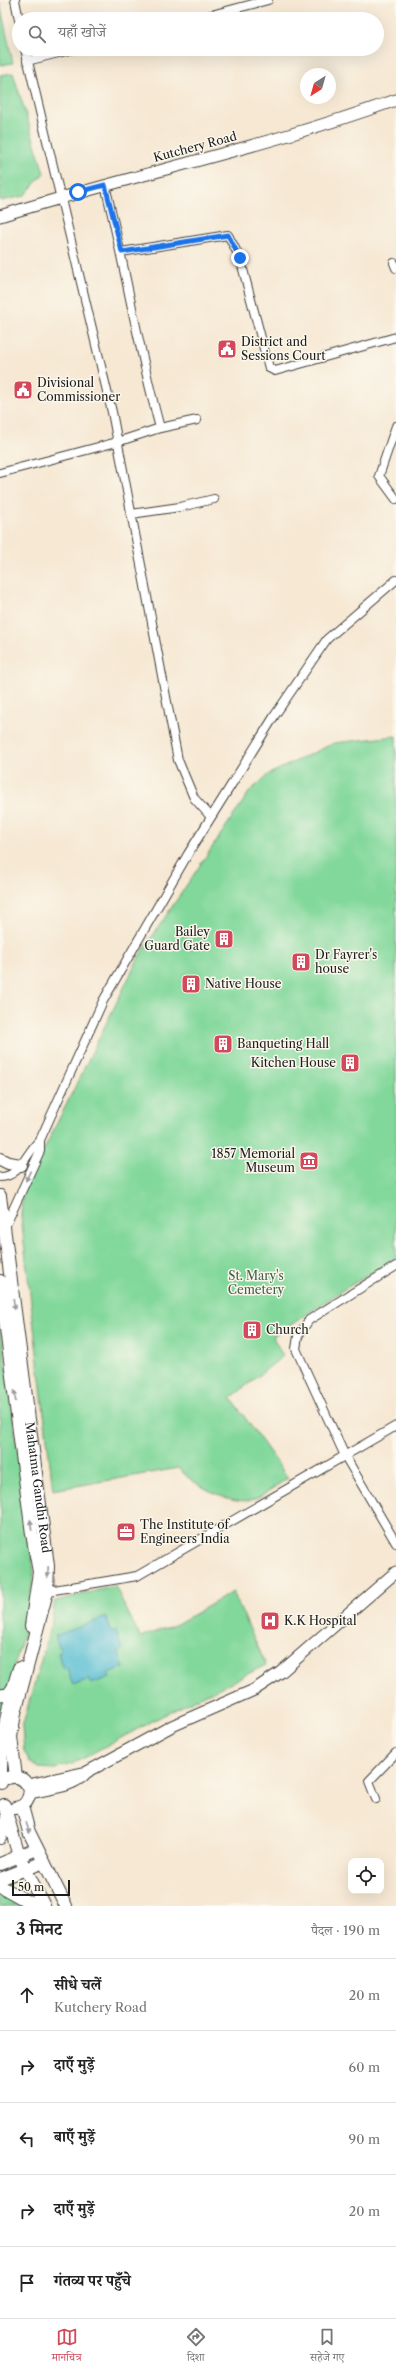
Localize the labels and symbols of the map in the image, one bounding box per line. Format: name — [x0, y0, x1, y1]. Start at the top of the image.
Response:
north arrow — [300, 68, 336, 104]
street label: Kutchery Road — [152, 128, 239, 165]
route start — [69, 183, 87, 201]
route end — [231, 249, 249, 267]
place label: District and Sessions Court — [241, 334, 326, 363]
public building icon: District and Sessions Court — [216, 338, 238, 360]
place label: Divisional Commissioner — [37, 375, 120, 404]
public building icon: Divisional Commissioner — [12, 379, 34, 401]
place label: Bailey Guard Gate — [144, 924, 210, 953]
building icon: Bailey Guard Gate — [213, 928, 235, 950]
place label: Dr Fayrer's house — [315, 947, 377, 976]
building icon: Dr Fayrer's house — [290, 951, 312, 973]
building icon: Native House — [180, 973, 202, 995]
place label: Native House — [205, 976, 282, 991]
building icon: Banqueting Hall — [212, 1033, 234, 1055]
place label: Banqueting Hall — [237, 1036, 330, 1051]
building icon: Kitchen House — [339, 1052, 361, 1074]
place label: Kitchen House — [251, 1055, 336, 1070]
place label: 1857 Memorial Museum — [212, 1146, 295, 1175]
museum icon: 1857 Memorial Museum — [298, 1150, 320, 1172]
one-way arrow — [25, 1170, 31, 1182]
park label: St. Mary's Cemetery — [228, 1268, 285, 1297]
one-way arrow — [11, 1298, 18, 1310]
building icon: Church — [241, 1319, 263, 1341]
place label: Church — [266, 1322, 309, 1337]
one-way arrow — [12, 1390, 18, 1402]
street label: Mahatma Gandhi Road — [22, 1421, 54, 1555]
place label: The Institute of Engineers India — [140, 1517, 231, 1546]
one-way arrow — [28, 1519, 34, 1531]
office icon: The Institute of Engineers India — [115, 1521, 137, 1543]
one-way arrow — [45, 1566, 51, 1579]
hospital icon: K.K Hospital — [259, 1610, 281, 1632]
place label: K.K Hospital — [284, 1613, 357, 1628]
one-way arrow — [26, 1823, 32, 1835]
scale bar — [12, 1878, 70, 1897]

